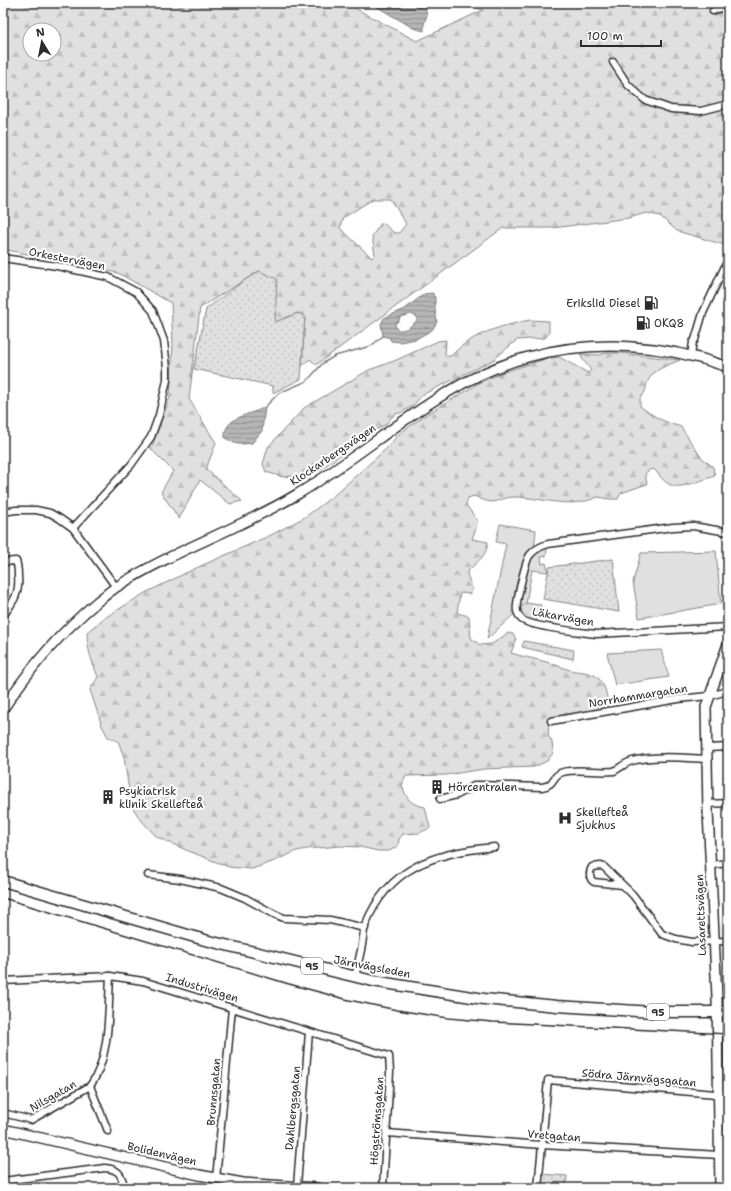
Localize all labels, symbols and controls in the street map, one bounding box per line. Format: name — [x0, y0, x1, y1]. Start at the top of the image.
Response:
north arrow — [22, 22, 62, 62]
scale bar — [581, 22, 661, 48]
text: N — [35, 24, 46, 41]
text: 100 m — [587, 28, 623, 44]
street label: Orkestervägen — [28, 244, 107, 274]
fuel station icon: Erikslid Diesel — [643, 295, 659, 311]
place label: Erikslid Diesel — [566, 296, 641, 311]
fuel station icon: OKQ8 — [635, 315, 651, 331]
place label: OKQ8 — [654, 316, 684, 331]
street label: Klockarbergsvägen — [287, 421, 379, 489]
street label: Läkarvägen — [531, 604, 595, 630]
street label: Norrhammargatan — [588, 681, 689, 711]
building icon: Hörcentralen — [429, 779, 445, 795]
place label: Hörcentralen — [448, 780, 518, 795]
place label: Psykiatrisk klinik Skellefteå — [119, 784, 203, 812]
building icon: Psykiatrisk klinik Skellefteå — [100, 789, 116, 805]
place label: Skellefteå Sjukhus — [576, 805, 628, 833]
hospital icon: Skellefteå Sjukhus — [557, 810, 573, 826]
street label: Lasarettsvägen — [692, 874, 710, 956]
street label: Järnvägsleden — [332, 952, 412, 982]
road number: 95 — [301, 958, 323, 974]
street label: Industrivägen — [164, 970, 240, 1006]
road number: 95 — [647, 1004, 669, 1020]
street label: Brunnsgatan — [204, 1057, 224, 1126]
street label: Dahlbergsgatan — [282, 1065, 304, 1151]
street label: Södra Järnvägsgatan — [581, 1066, 697, 1091]
street label: Högströmsgatan — [366, 1076, 388, 1166]
street label: Nilsgatan — [27, 1077, 79, 1115]
street label: Vretgatan — [527, 1127, 581, 1145]
street label: Bolidenvägen — [126, 1139, 198, 1169]

